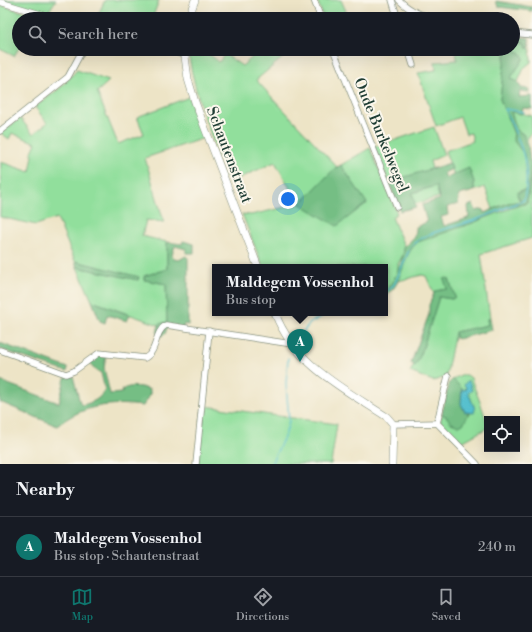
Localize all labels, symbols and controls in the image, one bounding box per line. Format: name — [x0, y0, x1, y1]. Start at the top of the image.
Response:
search box — [12, 12, 520, 56]
icon: search — [26, 23, 48, 45]
text: Search here — [58, 25, 138, 44]
street label: Oude Burkelwegel — [349, 75, 413, 196]
street label: Schautenstraat — [202, 104, 256, 207]
your location — [278, 189, 298, 209]
popup — [212, 264, 388, 316]
text: Maldegem Vossenhol — [226, 273, 374, 292]
text: Bus stop — [226, 292, 276, 308]
pin: A — [287, 329, 313, 362]
map controls — [484, 416, 520, 452]
button: locate — [484, 416, 520, 452]
text: Nearby — [16, 479, 75, 501]
text: Maldegem Vossenhol — [54, 529, 202, 548]
text: A — [24, 539, 34, 555]
text: 240 m — [478, 539, 516, 555]
text: Bus stop · Schautenstraat — [54, 548, 200, 564]
tab: Map — [71, 586, 93, 624]
tab: Directions — [236, 586, 289, 624]
tab: Saved — [432, 586, 461, 624]

